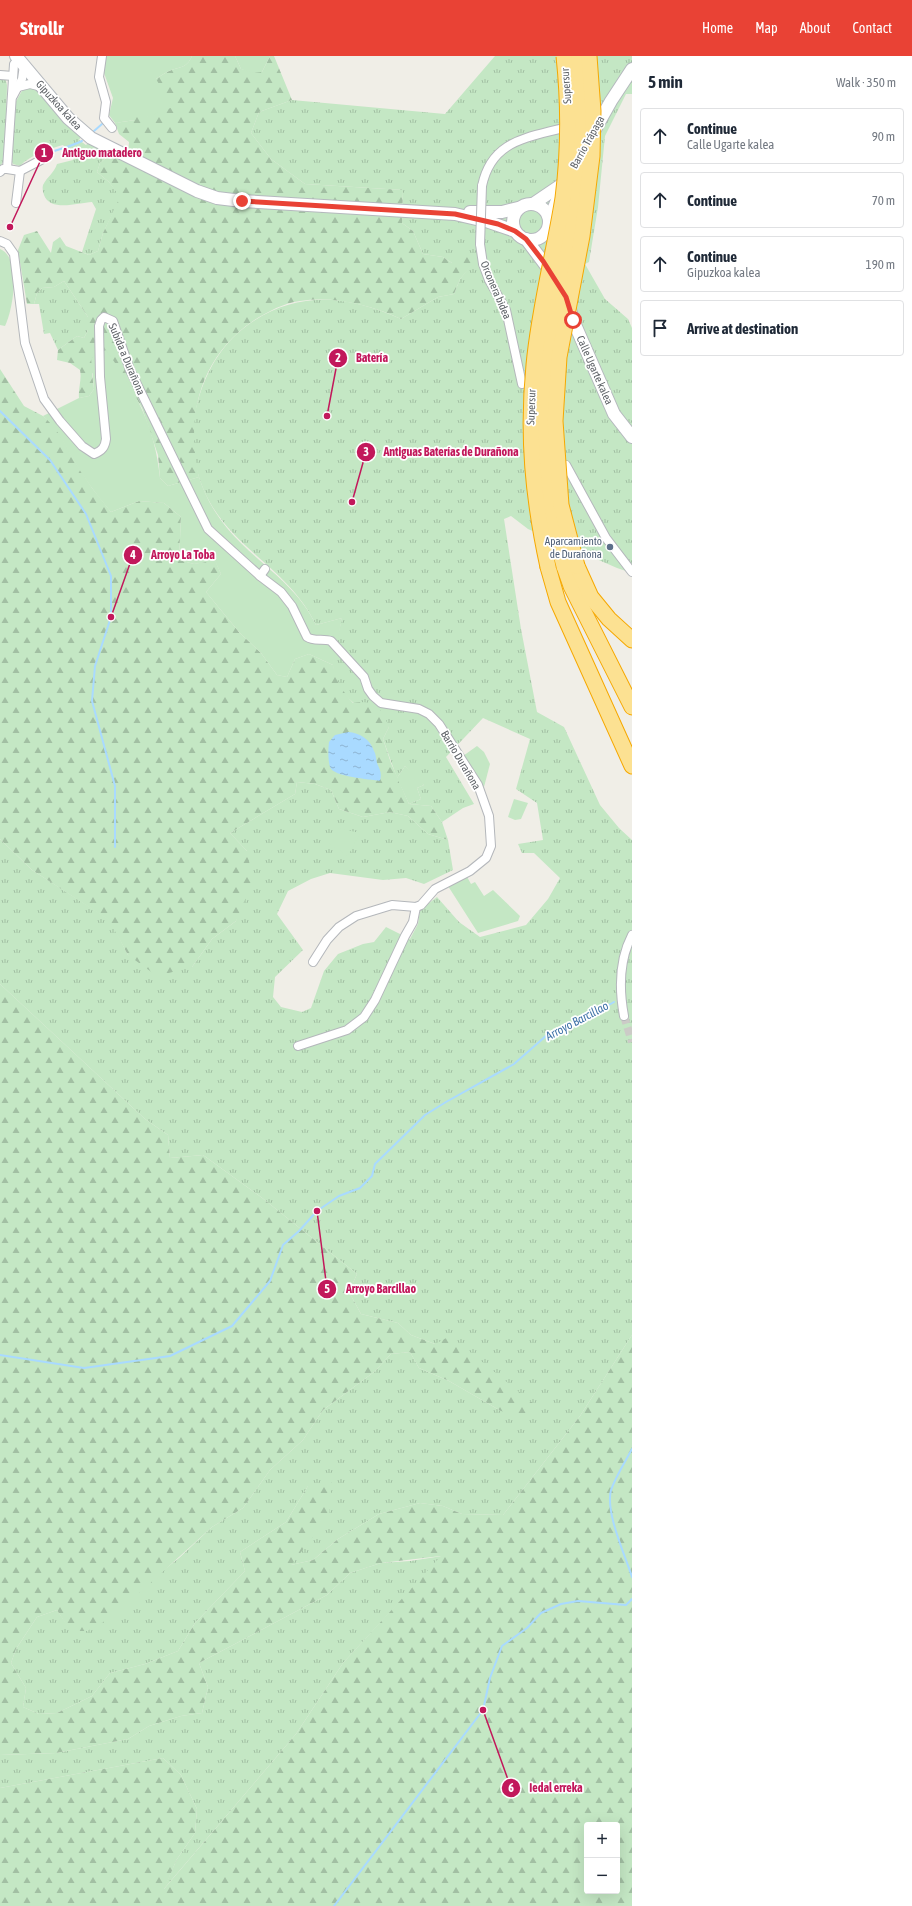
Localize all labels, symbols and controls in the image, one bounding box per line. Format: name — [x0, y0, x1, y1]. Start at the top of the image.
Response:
text: Strollr — [20, 17, 64, 39]
text: Home — [702, 20, 733, 36]
text: Map — [755, 20, 778, 36]
text: About — [800, 20, 831, 36]
text: Contact — [853, 20, 892, 36]
street label: Supersur — [559, 67, 573, 104]
text: 5 min — [648, 72, 683, 92]
text: Walk · 350 m — [836, 75, 896, 90]
street label: Gipuzkoa kalea — [34, 78, 84, 132]
street label: Barrio Trápaga — [568, 114, 606, 170]
text: Continue — [687, 120, 737, 137]
icon: ahead — [649, 125, 671, 147]
text: 90 m — [872, 129, 895, 144]
text: Calle Ugarte kalea — [687, 137, 774, 152]
callout: Antiguo matadero — [34, 141, 150, 165]
text: 1 — [41, 146, 47, 160]
text: Antiguo matadero — [61, 146, 142, 160]
icon: ahead — [649, 189, 671, 211]
route end — [233, 192, 251, 210]
text: Continue — [687, 192, 737, 209]
text: 70 m — [872, 193, 895, 208]
text: Continue — [687, 248, 737, 265]
icon: ahead — [649, 253, 671, 275]
text: 190 m — [866, 257, 895, 272]
street label: Orconera bidea — [478, 259, 514, 321]
text: Gipuzkoa kalea — [687, 265, 760, 280]
route start — [564, 311, 582, 329]
icon: arrive — [649, 317, 671, 339]
text: Arrive at destination — [687, 320, 798, 337]
street label: Subida a Durañona — [106, 321, 148, 397]
street label: Calle Ugarte kalea — [574, 334, 616, 406]
callout: Batería — [328, 346, 396, 370]
text: 2 — [335, 351, 341, 365]
text: Batería — [356, 351, 388, 365]
street label: Supersur — [524, 388, 538, 425]
callout: Antiguas Baterías de Durañona — [356, 440, 527, 464]
text: 3 — [363, 445, 369, 459]
text: Antiguas Baterías de Durañona — [382, 445, 519, 459]
place label: Aparcamiento de Durañona — [545, 535, 602, 560]
marker: Aparcamiento de Durañona — [605, 542, 615, 552]
callout: Arroyo La Toba — [123, 543, 223, 567]
text: 4 — [129, 548, 136, 562]
text: Arroyo La Toba — [150, 548, 215, 562]
street label: Barrio Durañona — [439, 728, 483, 792]
water label: Arroyo Barcillao — [542, 998, 611, 1044]
callout: Arroyo Barcillao — [317, 1277, 424, 1301]
text: 5 — [324, 1282, 330, 1296]
text: Arroyo Barcillao — [345, 1282, 416, 1296]
callout: Iedal erreka — [501, 1776, 590, 1800]
text: 6 — [508, 1781, 514, 1795]
text: Iedal erreka — [529, 1781, 583, 1795]
map controls — [584, 1822, 620, 1894]
button: + — [584, 1822, 620, 1858]
button: − — [584, 1858, 620, 1894]

